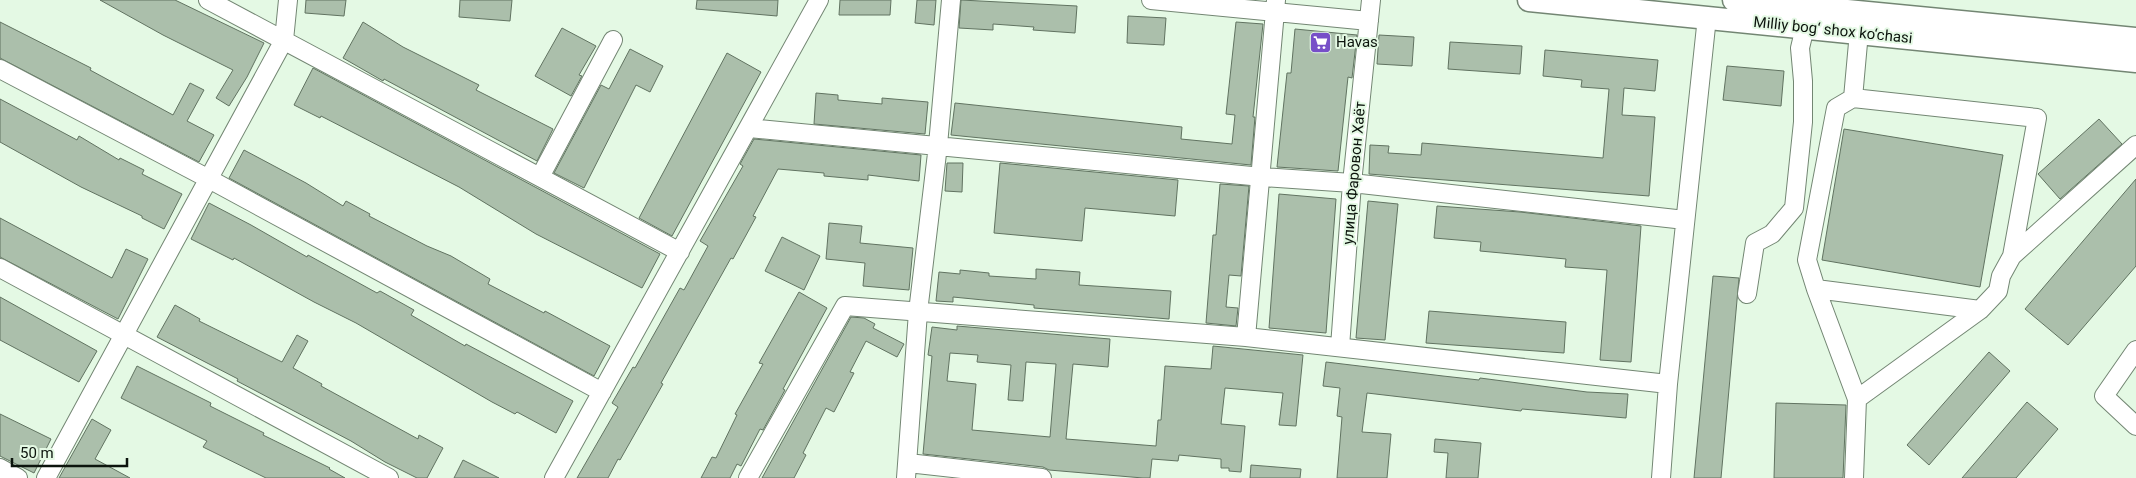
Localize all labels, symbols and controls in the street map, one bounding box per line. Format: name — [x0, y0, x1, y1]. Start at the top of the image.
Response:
street label: Milliy bog‘ shox ko‘chasi — [1753, 13, 1913, 47]
supermarket icon: Havas — [1308, 30, 1332, 54]
place label: Havas — [1336, 33, 1378, 51]
street label: улица Фаровон Хаёт — [1339, 101, 1369, 245]
scale bar — [12, 436, 128, 468]
text: 50 m — [20, 444, 54, 462]

